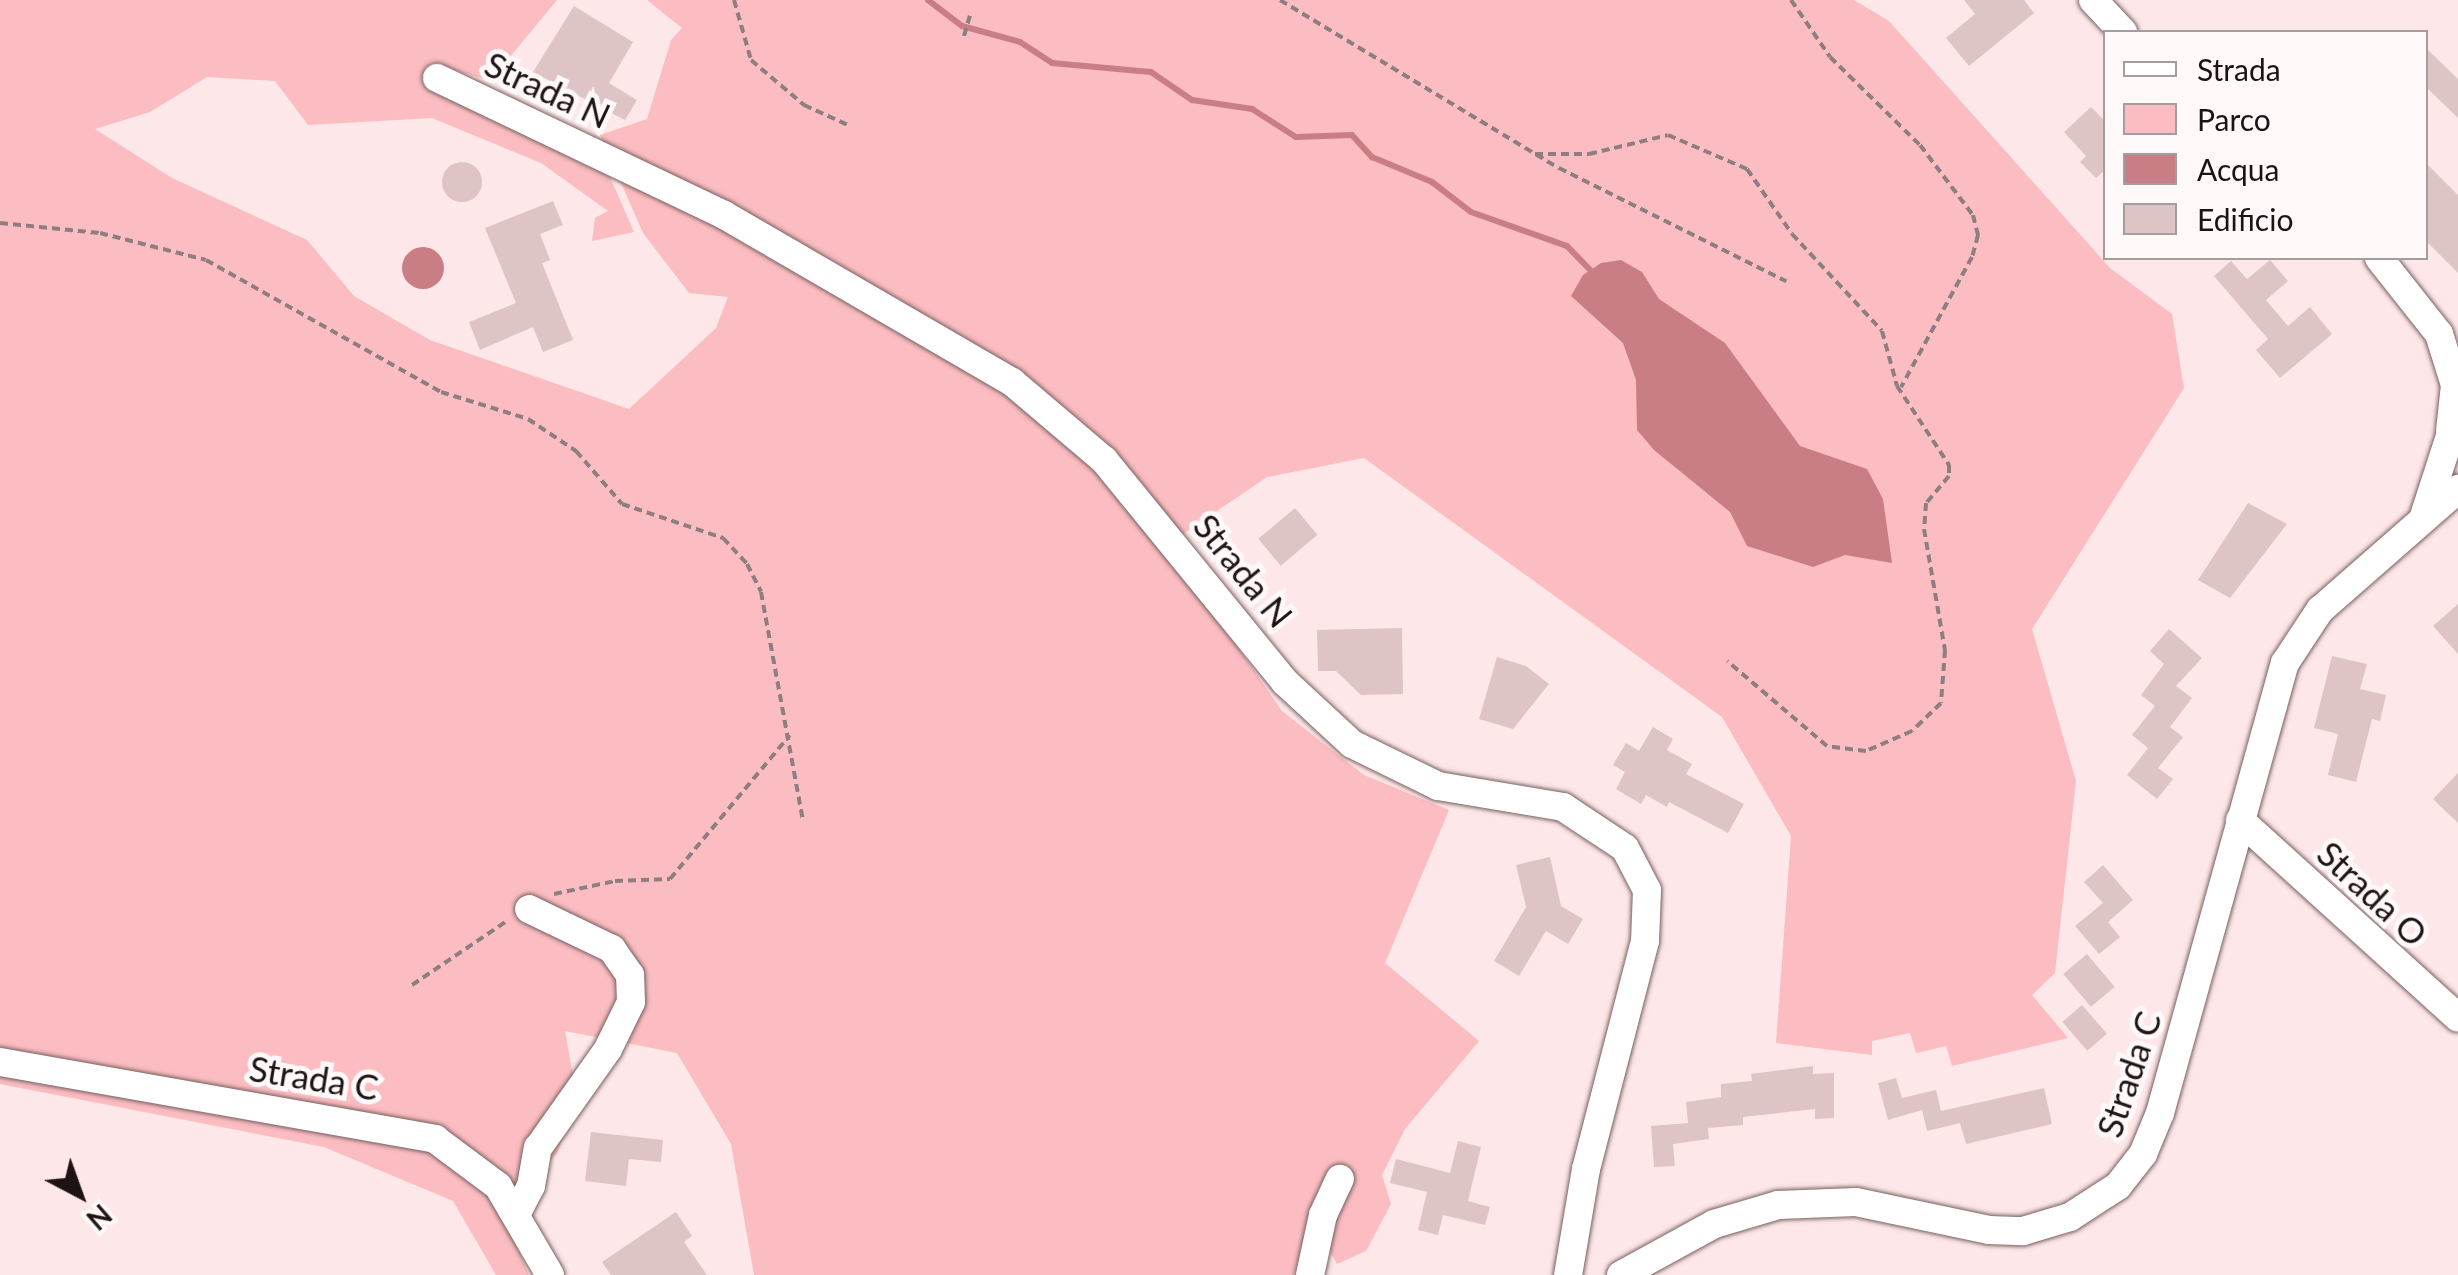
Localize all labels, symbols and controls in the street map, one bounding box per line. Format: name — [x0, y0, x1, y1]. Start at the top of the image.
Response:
legend — [2103, 30, 2428, 260]
street label: Strada N — [479, 42, 617, 136]
text: Strada — [2197, 51, 2281, 87]
text: Parco — [2197, 101, 2271, 137]
text: Acqua — [2197, 151, 2279, 187]
text: Edificio — [2197, 201, 2293, 237]
street label: Strada N — [1186, 505, 1302, 635]
street label: Strada O — [2309, 832, 2437, 954]
street label: Strada C — [2087, 1006, 2169, 1142]
street label: Strada C — [247, 1046, 381, 1108]
north arrow — [30, 1145, 130, 1245]
text: N — [80, 1198, 119, 1238]

